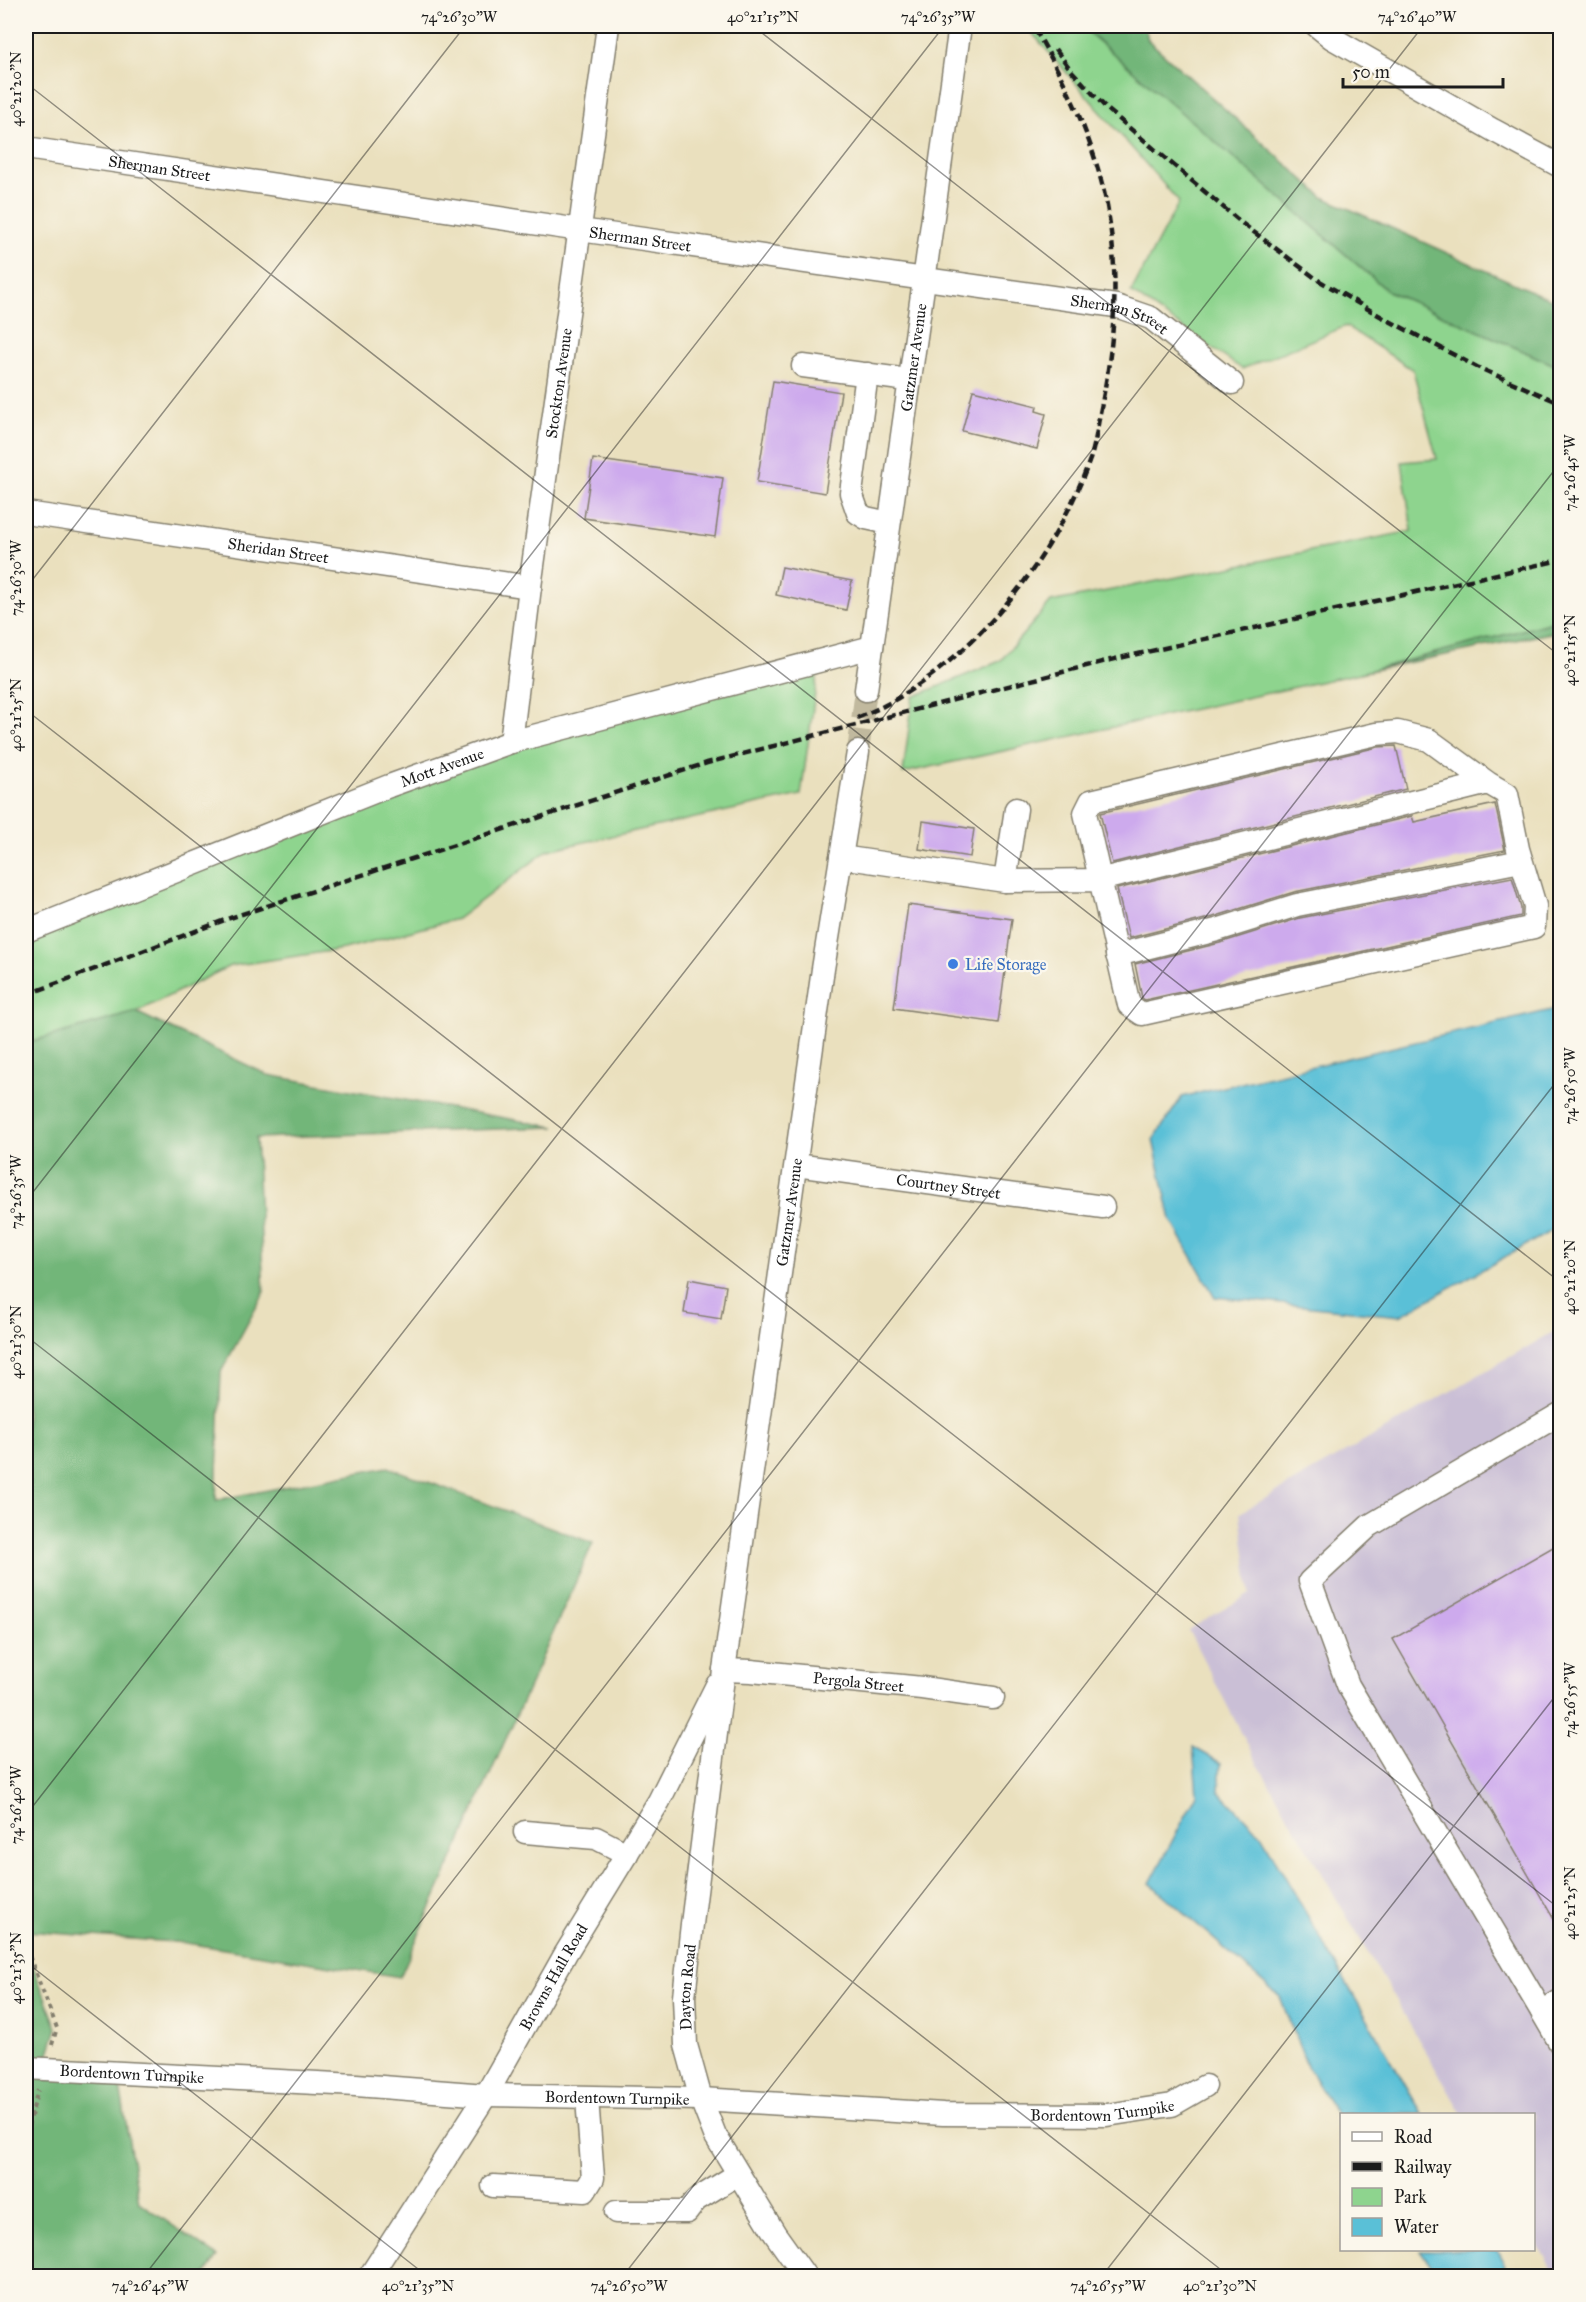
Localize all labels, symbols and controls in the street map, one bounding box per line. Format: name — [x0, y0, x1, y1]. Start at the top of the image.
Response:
text: 74°26'30"W — [421, 8, 498, 26]
text: 40°21'15"N — [727, 8, 799, 26]
text: 74°26'35"W — [901, 8, 976, 26]
text: 74°26'40"W — [1378, 8, 1457, 26]
text: 40°21'20"N — [7, 51, 25, 127]
scale bar — [1343, 51, 1504, 89]
text: 50 m — [1352, 61, 1390, 83]
street label: Sherman Street — [107, 151, 212, 185]
street label: Sherman Street — [588, 222, 693, 255]
street label: Sherman Street — [1069, 290, 1173, 338]
street label: Gatzmer Avenue — [896, 302, 930, 413]
street label: Stockton Avenue — [541, 326, 575, 440]
text: 74°26'45"W — [1561, 434, 1579, 511]
street label: Sheridan Street — [227, 533, 330, 567]
text: 74°26'30"W — [7, 539, 25, 616]
text: 40°21'15"N — [1561, 614, 1579, 686]
text: 40°21'25"N — [7, 678, 25, 752]
street label: Mott Avenue — [397, 743, 486, 791]
place label: Life Storage — [965, 955, 1047, 975]
marker: Life Storage — [946, 957, 960, 971]
text: 74°26'50"W — [1561, 1047, 1579, 1125]
text: 74°26'35"W — [7, 1154, 25, 1229]
street label: Gatzmer Avenue — [772, 1156, 806, 1267]
street label: Courtney Street — [895, 1169, 1002, 1202]
text: 40°21'20"N — [1561, 1239, 1579, 1315]
text: 40°21'30"N — [7, 1305, 25, 1379]
text: 74°26'55"W — [1561, 1662, 1579, 1738]
street label: Pergola Street — [812, 1668, 905, 1696]
text: 74°26'40"W — [7, 1765, 25, 1844]
text: 40°21'25"N — [1561, 1866, 1579, 1940]
street label: Browns Hall Road — [515, 1920, 591, 2033]
text: 40°21'35"N — [7, 1932, 25, 2004]
street label: Dayton Road — [674, 1943, 699, 2031]
street label: Bordentown Turnpike — [59, 2060, 205, 2087]
street label: Bordentown Turnpike — [545, 2087, 690, 2108]
street label: Bordentown Turnpike — [1030, 2095, 1176, 2125]
legend — [1340, 2113, 1535, 2251]
text: Road — [1394, 2126, 1432, 2148]
text: Railway — [1394, 2156, 1452, 2178]
text: Park — [1394, 2186, 1427, 2208]
text: Water — [1394, 2216, 1439, 2238]
text: 74°26'45"W — [112, 2277, 189, 2295]
text: 40°21'35"N — [382, 2277, 454, 2295]
text: 74°26'50"W — [590, 2277, 668, 2295]
text: 74°26'55"W — [1070, 2277, 1146, 2295]
text: 40°21'30"N — [1183, 2277, 1257, 2295]

